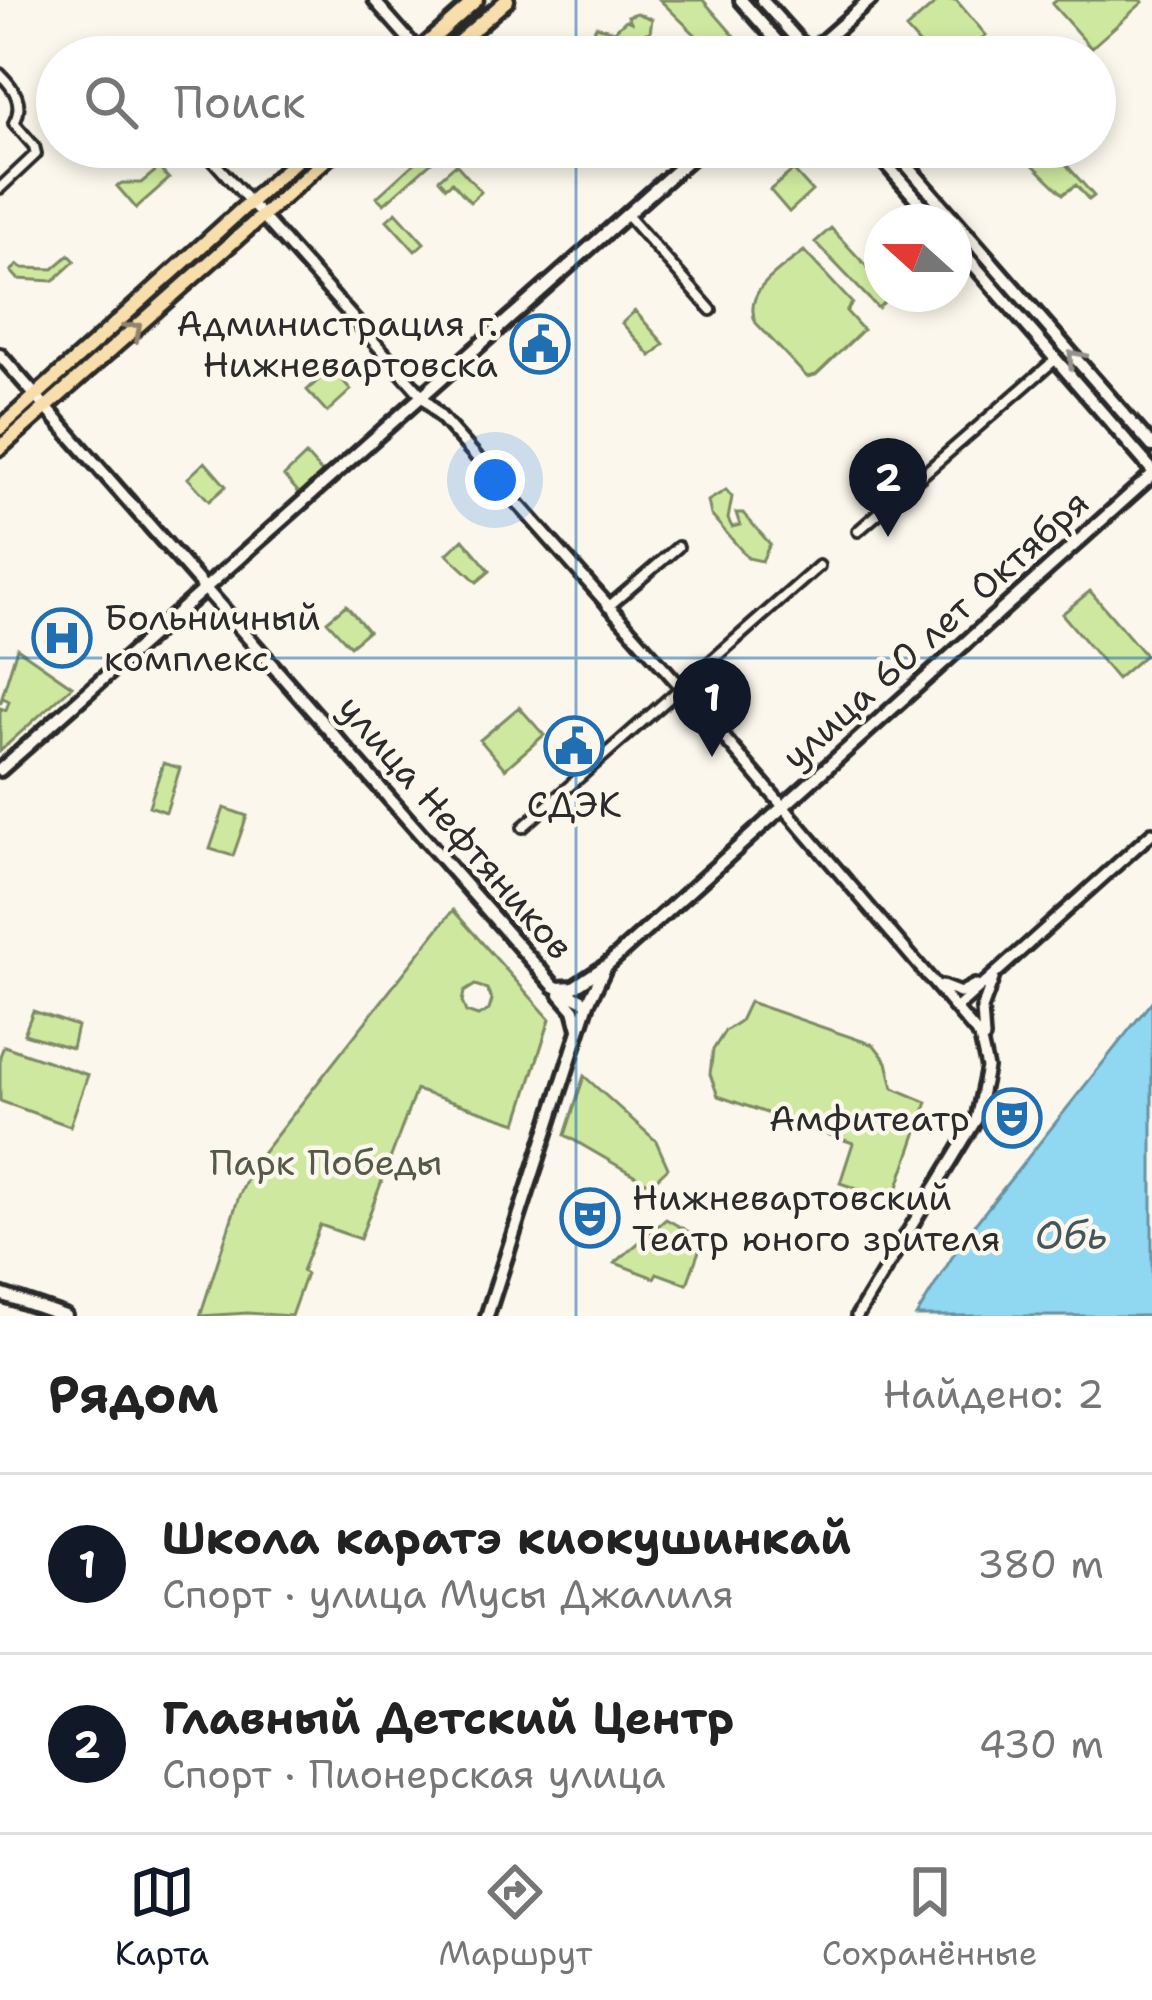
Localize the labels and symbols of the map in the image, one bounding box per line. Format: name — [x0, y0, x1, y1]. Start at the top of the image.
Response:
north arrow — [864, 204, 972, 312]
place label: Администрация г. Нижневартовска — [177, 299, 498, 389]
public building icon: Администрация г. Нижневартовска — [509, 313, 571, 375]
one-way arrow — [120, 323, 141, 344]
one-way arrow — [1068, 350, 1089, 372]
pin: 2 — [849, 438, 927, 537]
your location — [465, 450, 525, 510]
street label: улица 60 лет Октября — [771, 478, 1099, 780]
place label: Больничный комплекс — [104, 593, 321, 683]
hospital icon: Больничный комплекс — [31, 607, 93, 669]
pin: 1 — [673, 658, 751, 757]
street label: улица Нефтяников — [327, 685, 584, 970]
public building icon: СДЭК — [543, 715, 605, 777]
place label: СДЭК — [527, 780, 622, 829]
theatre icon: Амфитеатр — [981, 1087, 1043, 1149]
place label: Амфитеатр — [769, 1094, 970, 1143]
park label: Парк Победы — [210, 1138, 442, 1187]
place label: Нижневартовский Театр юного зрителя — [632, 1173, 1001, 1263]
theatre icon: Нижневартовский Театр юного зрителя — [559, 1187, 621, 1249]
water label: Обь — [1035, 1209, 1107, 1261]

